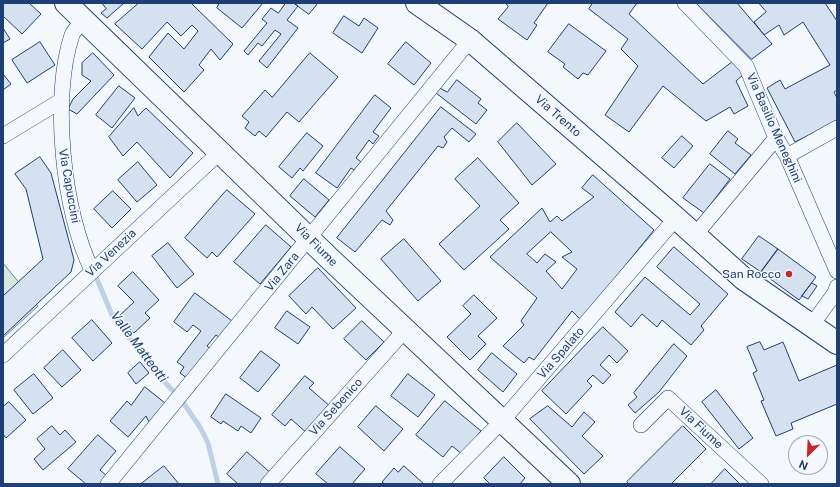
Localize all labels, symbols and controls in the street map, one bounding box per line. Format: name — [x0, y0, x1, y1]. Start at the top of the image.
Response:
street label: Via Basilio Meneghini — [743, 71, 805, 185]
street label: Via Trento — [532, 92, 584, 140]
street label: Via Capuccini — [55, 148, 83, 224]
street label: Via Fiume — [291, 220, 341, 270]
street label: Via Venezia — [83, 226, 139, 280]
street label: Via Zara — [262, 250, 302, 294]
place label: San Rocco — [722, 267, 781, 281]
marker: San Rocco — [784, 269, 794, 279]
water label: Valle Matteotti — [107, 308, 171, 386]
street label: Via Spalato — [535, 324, 587, 382]
street label: Via Sebenico — [306, 375, 366, 439]
street label: Via Fiume — [676, 404, 726, 452]
north arrow — [788, 435, 828, 475]
text: N — [797, 458, 810, 472]

